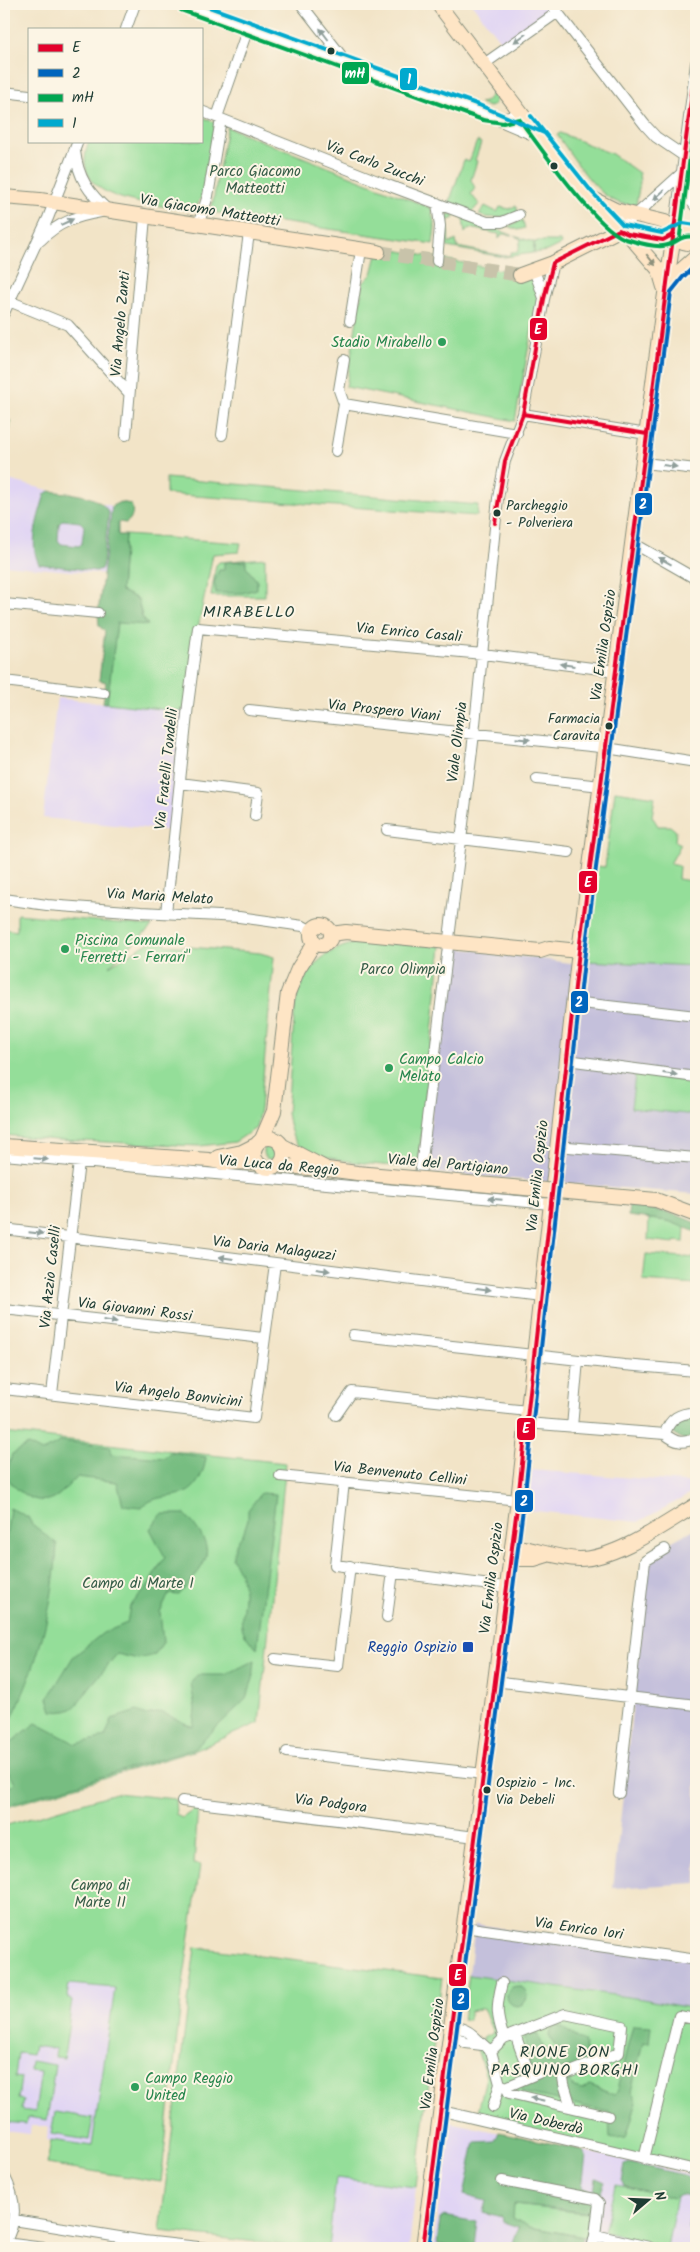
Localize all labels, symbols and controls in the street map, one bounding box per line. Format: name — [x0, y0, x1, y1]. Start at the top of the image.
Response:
one-way arrow — [319, 27, 329, 41]
legend — [28, 28, 202, 142]
one-way arrow — [513, 33, 527, 43]
text: E — [72, 36, 82, 60]
unlabelled marker — [326, 46, 336, 56]
line badge: mH — [341, 61, 370, 85]
text: 2 — [72, 62, 81, 86]
text: mH — [345, 63, 365, 85]
line badge: 1 — [399, 67, 418, 91]
text: 1 — [407, 69, 412, 91]
text: mH — [72, 86, 94, 110]
text: 1 — [72, 112, 77, 136]
street label: Via Carlo Zucchi — [322, 134, 429, 194]
park label: Parco Giacomo Matteotti — [209, 160, 301, 201]
unlabelled marker — [549, 161, 559, 171]
street label: Via Giacomo Matteotti — [138, 188, 283, 234]
one-way arrow — [653, 189, 665, 201]
one-way arrow — [60, 217, 74, 225]
one-way arrow — [645, 253, 656, 266]
street label: Via Angelo Zanti — [104, 269, 138, 378]
line badge: E — [529, 317, 548, 341]
text: E — [534, 319, 543, 341]
place label: Stadio Mirabello — [331, 331, 432, 355]
marker: Stadio Mirabello — [436, 336, 448, 348]
one-way arrow — [662, 462, 678, 470]
line badge: 2 — [634, 492, 653, 516]
text: 2 — [639, 494, 647, 516]
place label: Parcheggio - Polveriera — [506, 495, 573, 534]
marker: Parcheggio - Polveriera — [492, 508, 502, 518]
one-way arrow — [658, 556, 671, 565]
street label: Via Emilia Ospizio — [584, 588, 624, 703]
district label: MIRABELLO — [203, 600, 295, 625]
street label: Via Enrico Casali — [355, 616, 464, 650]
one-way arrow — [559, 661, 575, 669]
street label: Via Prospero Viani — [327, 693, 443, 729]
street label: Viale Olimpia — [441, 700, 475, 784]
street label: Via Fratelli Tondelli — [149, 706, 185, 831]
place label: Farmacia Caravita — [548, 708, 600, 747]
marker: Farmacia Caravita — [604, 721, 614, 731]
one-way arrow — [515, 735, 531, 743]
line badge: E — [578, 870, 598, 894]
text: E — [584, 872, 593, 894]
street label: Via Maria Melato — [106, 882, 214, 912]
place label: Piscina Comunale "Ferretti - Ferrari" — [75, 929, 190, 970]
marker: Piscina Comunale "Ferretti - Ferrari" — [59, 943, 71, 955]
park label: Parco Olimpia — [360, 958, 446, 982]
line badge: 2 — [570, 990, 589, 1014]
text: 2 — [575, 992, 583, 1014]
place label: Campo Calcio Melato — [399, 1048, 484, 1089]
marker: Campo Calcio Melato — [383, 1062, 395, 1074]
one-way arrow — [662, 1070, 678, 1078]
street label: Via Emilia Ospizio — [520, 1119, 556, 1233]
street label: Viale del Partigiano — [387, 1148, 509, 1182]
street label: Via Luca da Reggio — [218, 1149, 340, 1183]
one-way arrow — [33, 1155, 49, 1163]
one-way arrow — [487, 1194, 503, 1202]
street label: Via Azzio Caselli — [34, 1223, 68, 1330]
one-way arrow — [29, 1229, 45, 1237]
street label: Via Daria Malaguzzi — [211, 1230, 338, 1269]
one-way arrow — [218, 1254, 234, 1262]
one-way arrow — [315, 1266, 331, 1274]
one-way arrow — [477, 1285, 493, 1293]
street label: Via Giovanni Rossi — [76, 1291, 195, 1329]
one-way arrow — [102, 1317, 118, 1325]
street label: Via Angelo Bonvicini — [113, 1375, 244, 1415]
line badge: E — [516, 1417, 536, 1441]
text: E — [522, 1418, 531, 1440]
street label: Via Benvenuto Cellini — [332, 1455, 469, 1493]
line badge: 2 — [514, 1489, 534, 1513]
text: 2 — [520, 1491, 528, 1513]
street label: Via Emilia Ospizio — [473, 1521, 511, 1635]
park label: Campo di Marte I — [82, 1572, 194, 1596]
place label: Reggio Ospizio — [368, 1636, 457, 1660]
marker: Reggio Ospizio — [461, 1640, 475, 1654]
place label: Ospizio - Inc. Via Debeli — [496, 1772, 575, 1811]
marker: Ospizio - Inc. Via Debeli — [482, 1785, 492, 1795]
street label: Via Podgora — [293, 1788, 369, 1820]
park label: Campo di Marte II — [71, 1874, 131, 1915]
street label: Via Enrico Iori — [533, 1911, 626, 1947]
line badge: E — [448, 1963, 467, 1987]
text: E — [454, 1965, 463, 1987]
line badge: 2 — [451, 1987, 470, 2011]
text: 2 — [457, 1989, 465, 2011]
street label: Via Emilia Ospizio — [414, 1997, 452, 2111]
district label: RIONE DON PASQUINO BORGHI — [491, 2040, 639, 2083]
place label: Campo Reggio United — [145, 2067, 233, 2108]
marker: Campo Reggio United — [129, 2081, 141, 2093]
one-way arrow — [529, 2095, 544, 2103]
street label: Via Doberdò — [507, 2102, 585, 2142]
north arrow — [622, 2174, 672, 2224]
text: N — [648, 2188, 671, 2204]

